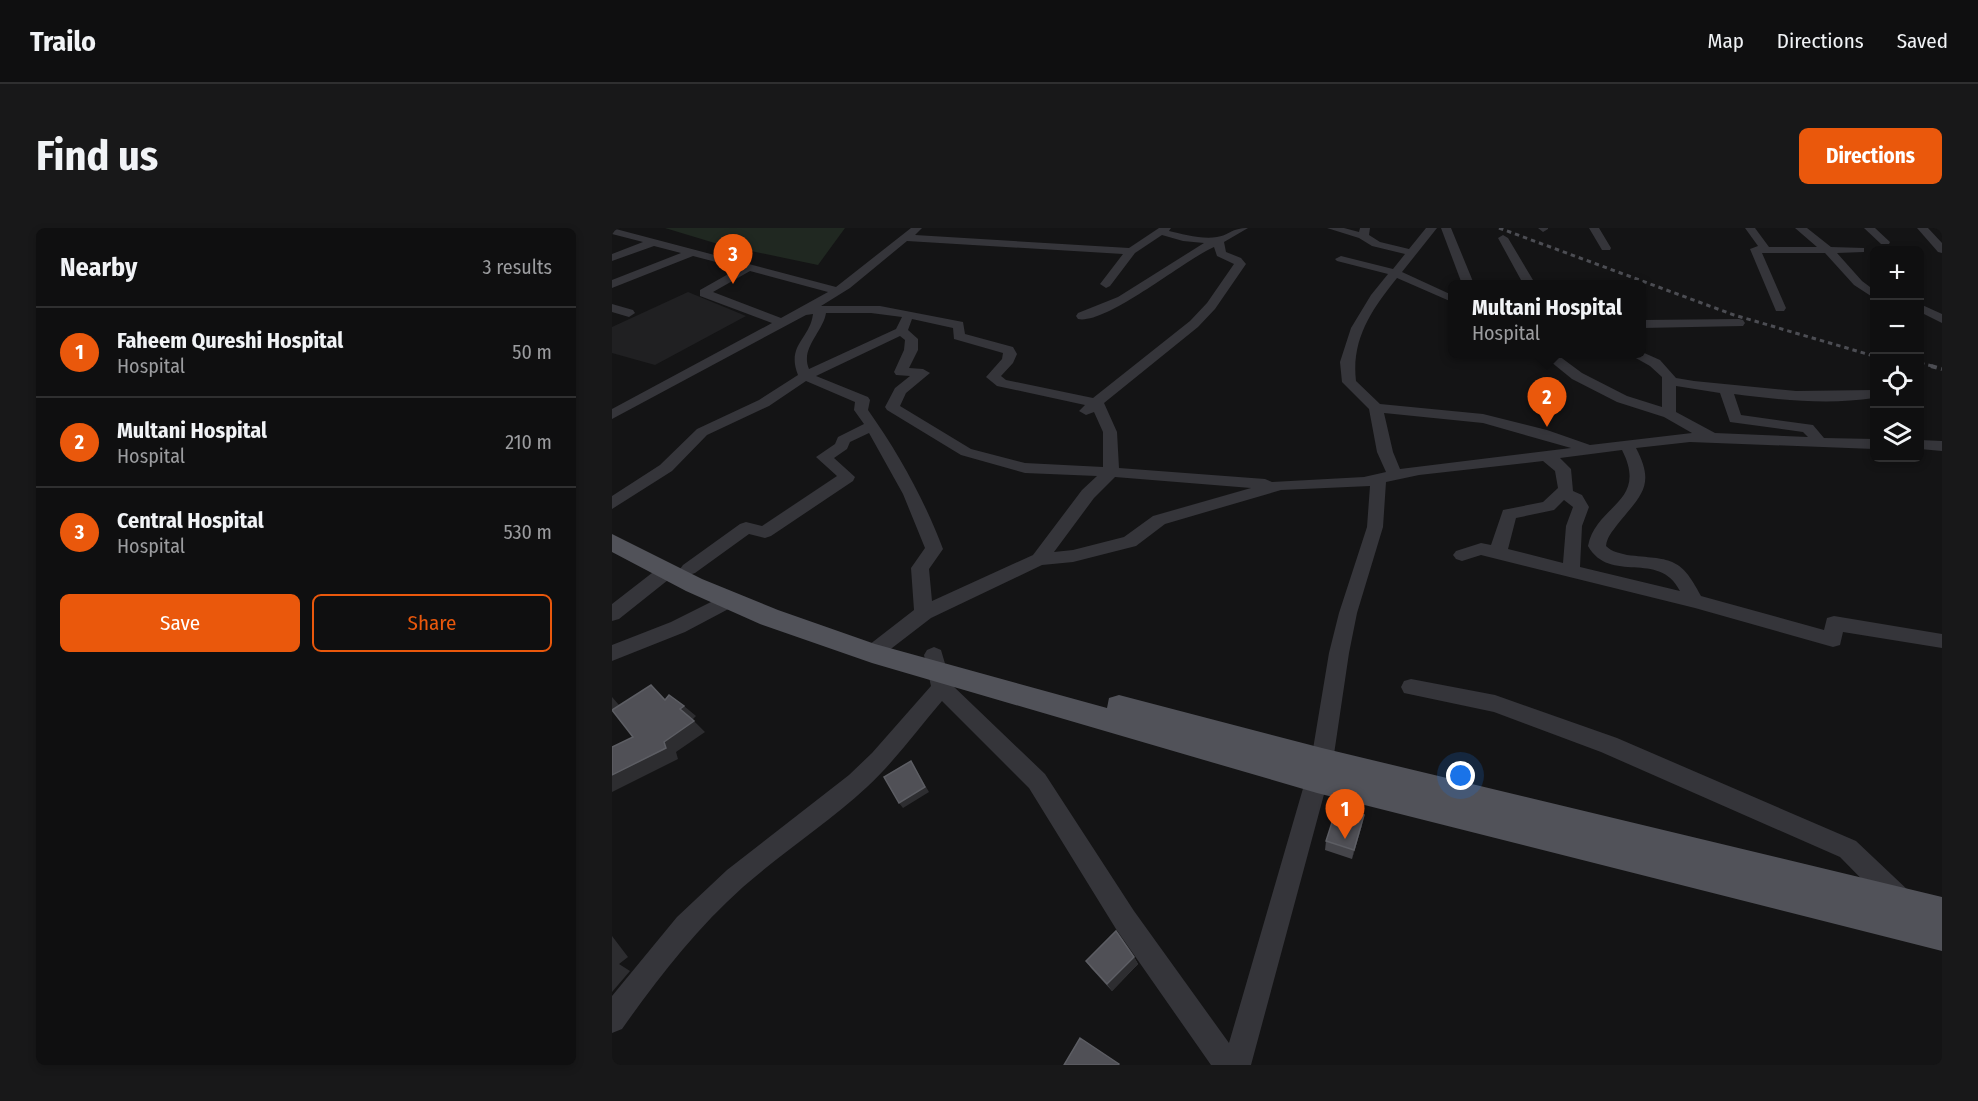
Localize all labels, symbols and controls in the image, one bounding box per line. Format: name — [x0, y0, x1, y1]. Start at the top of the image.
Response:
text: Trailo — [30, 25, 96, 58]
text: Map — [1707, 28, 1744, 54]
text: Directions — [1777, 28, 1864, 54]
text: Saved — [1897, 28, 1948, 54]
button: Directions — [1799, 128, 1942, 184]
text: Find us — [36, 131, 158, 181]
pin: 3 — [714, 235, 752, 284]
map controls — [1870, 246, 1924, 462]
button: + — [1870, 246, 1924, 300]
text: Nearby — [60, 252, 137, 283]
text: 3 results — [483, 255, 552, 279]
popup — [1448, 280, 1646, 358]
text: Multani Hospital — [1472, 294, 1622, 321]
button: − — [1870, 300, 1924, 354]
text: Hospital — [1472, 321, 1540, 345]
text: Faheem Qureshi Hospital — [117, 327, 343, 354]
text: 1 — [75, 340, 84, 364]
text: 50 m — [512, 340, 552, 364]
text: Hospital — [117, 354, 185, 378]
button: locate — [1870, 354, 1924, 408]
pin: 2 — [1528, 378, 1566, 427]
button: layers — [1870, 408, 1924, 462]
text: Multani Hospital — [117, 417, 267, 444]
text: 2 — [75, 430, 84, 454]
text: 210 m — [505, 430, 552, 454]
text: Hospital — [117, 444, 185, 468]
text: Central Hospital — [117, 507, 264, 534]
text: 3 — [75, 520, 84, 544]
text: 530 m — [503, 520, 552, 544]
text: Hospital — [117, 534, 185, 558]
button: Save — [60, 594, 300, 652]
button: Share — [312, 594, 552, 652]
your location — [1446, 761, 1475, 790]
pin: 1 — [1326, 790, 1364, 839]

